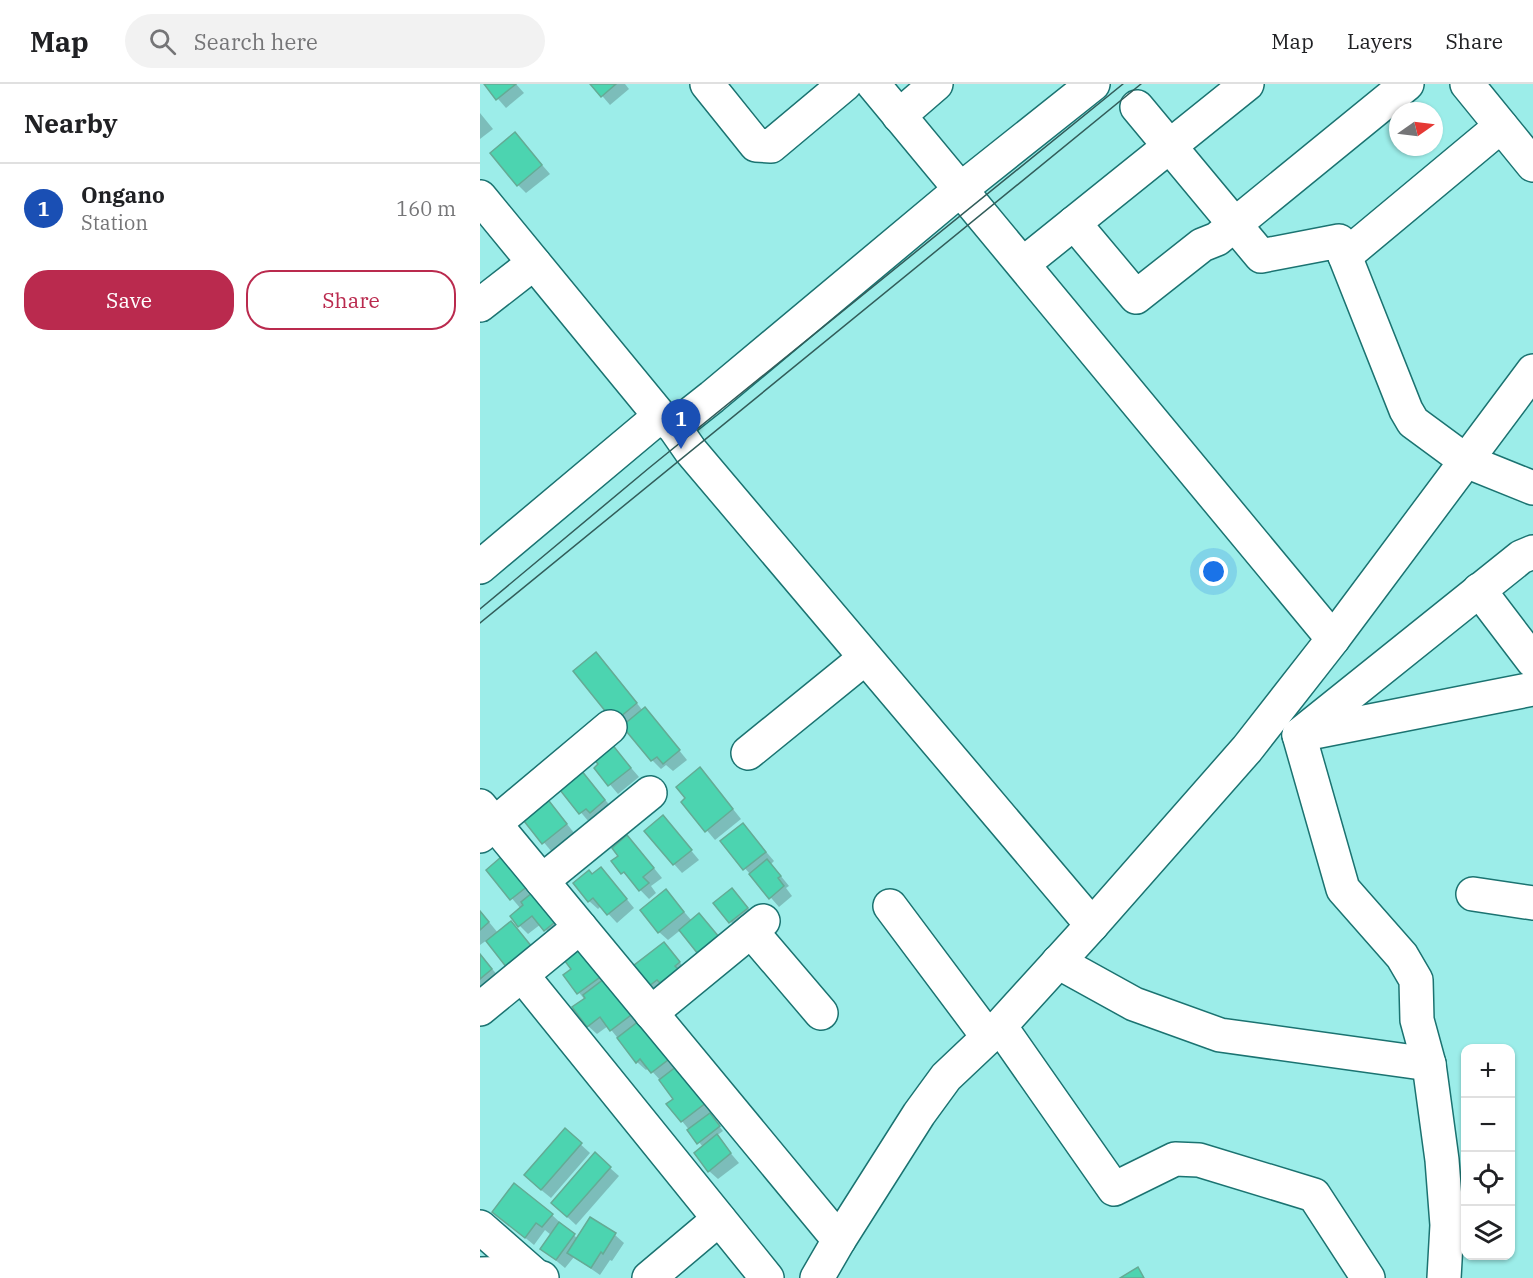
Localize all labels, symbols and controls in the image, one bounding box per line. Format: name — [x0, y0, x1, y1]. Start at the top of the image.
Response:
search box — [125, 14, 545, 68]
text: Map — [30, 23, 89, 60]
icon: search — [146, 25, 179, 58]
text: Search here — [194, 27, 318, 56]
text: Map — [1271, 27, 1314, 55]
text: Layers — [1347, 27, 1413, 55]
text: Share — [1446, 27, 1503, 55]
north arrow — [1389, 102, 1443, 156]
text: Nearby — [24, 106, 118, 140]
text: Ongano — [81, 180, 165, 209]
text: 1 — [38, 195, 50, 222]
text: 160 m — [396, 195, 456, 222]
text: Station — [81, 209, 148, 236]
button: Save — [24, 270, 234, 330]
button: Share — [246, 270, 456, 330]
pin: 1 — [662, 400, 700, 449]
your location — [1199, 557, 1228, 586]
map controls — [1461, 1044, 1515, 1260]
button: + — [1461, 1044, 1515, 1098]
button: − — [1461, 1098, 1515, 1152]
button: locate — [1461, 1152, 1515, 1206]
button: layers — [1461, 1206, 1515, 1260]

